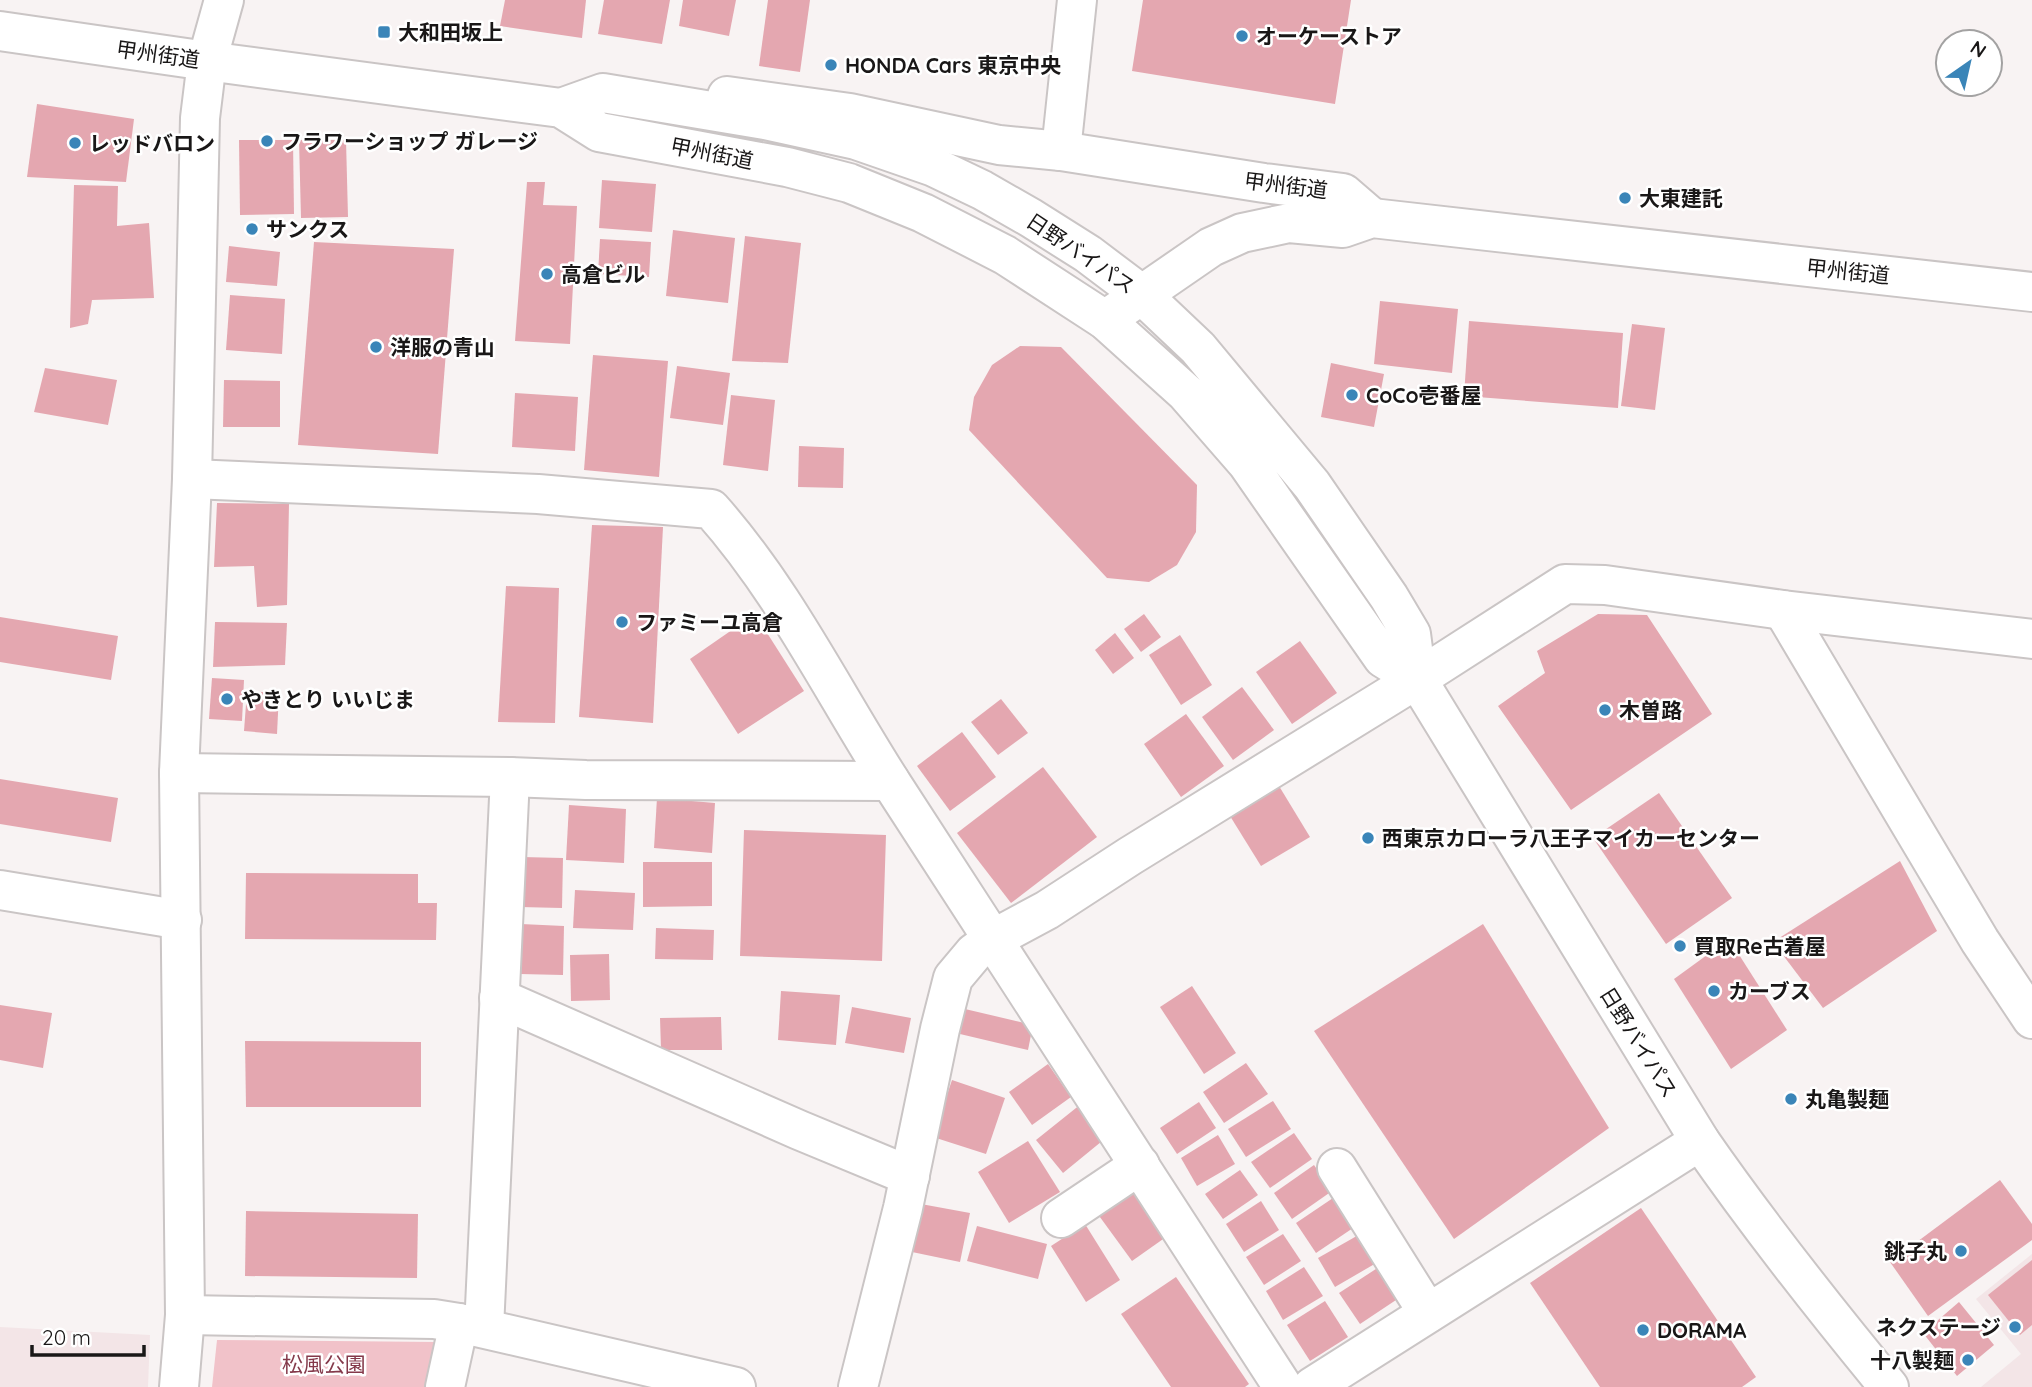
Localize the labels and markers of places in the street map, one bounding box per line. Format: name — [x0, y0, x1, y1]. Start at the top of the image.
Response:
place label: 大和田坂上 — [398, 19, 503, 45]
place label: オーケーストア — [1256, 23, 1402, 49]
marker: 大和田坂上 — [376, 24, 392, 40]
marker: オーケーストア — [1234, 28, 1250, 44]
place label: HONDA Cars 東京中央 — [845, 52, 1061, 78]
marker: HONDA Cars 東京中央 — [823, 57, 839, 73]
place label: フラワーショップ ガレージ — [281, 128, 538, 154]
place label: レッドバロン — [89, 130, 215, 156]
marker: フラワーショップ ガレージ — [259, 133, 275, 149]
marker: レッドバロン — [67, 135, 83, 151]
place label: 大東建託 — [1639, 185, 1723, 211]
marker: 大東建託 — [1617, 190, 1633, 206]
place label: サンクス — [266, 216, 349, 242]
marker: サンクス — [244, 221, 260, 237]
place label: 高倉ビル — [561, 261, 645, 287]
marker: 高倉ビル — [539, 266, 555, 282]
place label: 洋服の青山 — [390, 334, 495, 360]
marker: 洋服の青山 — [368, 339, 384, 355]
place label: CoCo壱番屋 — [1366, 382, 1482, 408]
marker: CoCo壱番屋 — [1344, 387, 1360, 403]
place label: ファミーユ高倉 — [636, 609, 783, 635]
marker: ファミーユ高倉 — [614, 614, 630, 630]
place label: やきとり いいじま — [241, 686, 415, 712]
marker: やきとり いいじま — [219, 691, 235, 707]
place label: 木曽路 — [1619, 697, 1682, 723]
marker: 木曽路 — [1597, 702, 1613, 718]
place label: 西東京カローラ八王子マイカーセンター — [1382, 825, 1760, 851]
marker: 西東京カローラ八王子マイカーセンター — [1360, 830, 1376, 846]
place label: 買取Re古着屋 — [1694, 933, 1826, 959]
marker: 買取Re古着屋 — [1672, 938, 1688, 954]
place label: カーブス — [1728, 978, 1811, 1004]
marker: カーブス — [1706, 983, 1722, 999]
place label: 丸亀製麺 — [1805, 1086, 1889, 1112]
marker: 丸亀製麺 — [1783, 1091, 1799, 1107]
place label: 銚子丸 — [1884, 1238, 1947, 1264]
marker: 銚子丸 — [1953, 1243, 1969, 1259]
place label: ネクステージ — [1876, 1314, 2001, 1340]
place label: DORAMA — [1657, 1317, 1747, 1343]
marker: ネクステージ — [2007, 1319, 2023, 1335]
marker: DORAMA — [1635, 1322, 1651, 1338]
place label: 十八製麺 — [1870, 1347, 1954, 1373]
marker: 十八製麺 — [1960, 1352, 1976, 1368]

